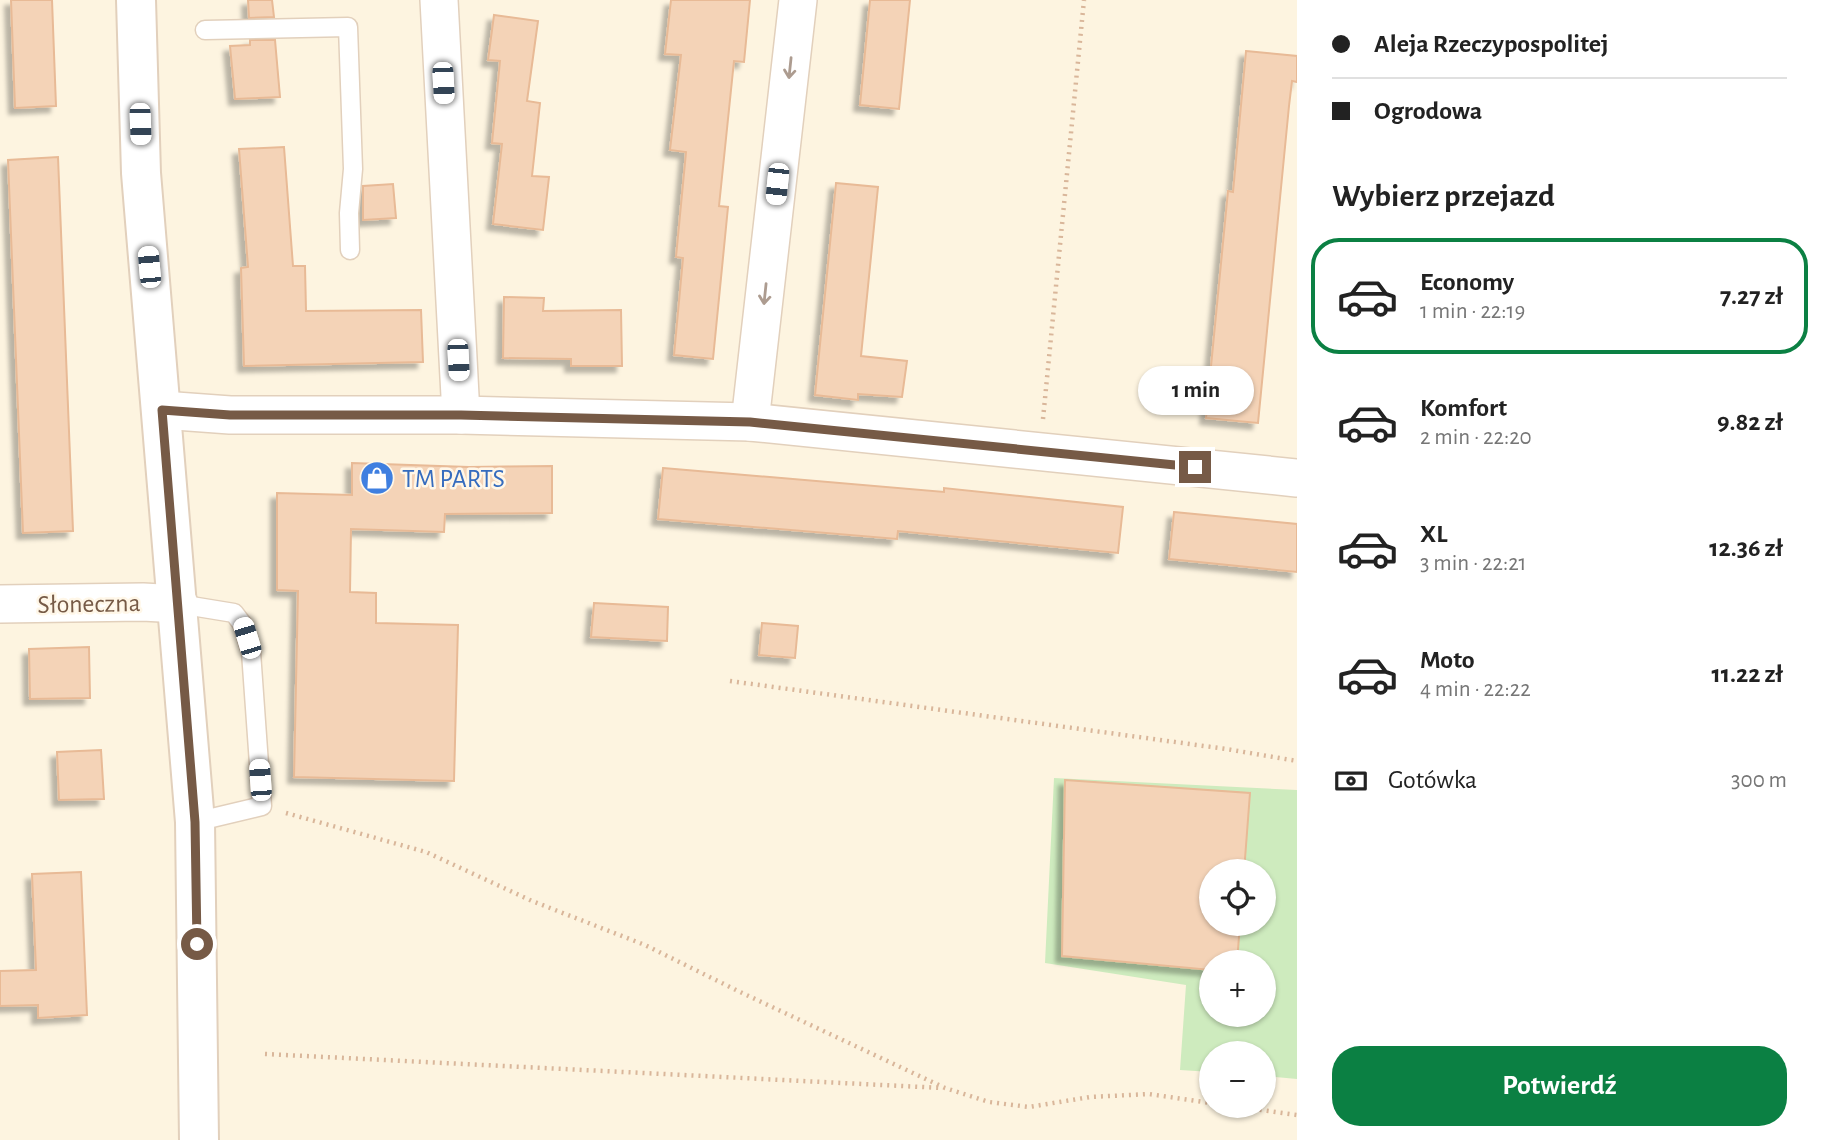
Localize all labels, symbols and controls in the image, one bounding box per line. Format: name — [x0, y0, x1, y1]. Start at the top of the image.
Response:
text: Aleja Rzeczypospolitej — [1374, 31, 1608, 57]
one-way arrow — [784, 56, 797, 79]
car — [432, 61, 455, 105]
text: Ogrodowa — [1374, 98, 1482, 124]
car — [129, 103, 152, 145]
car — [765, 162, 790, 206]
text: Wybierz przejazd — [1332, 180, 1555, 212]
car — [137, 245, 162, 289]
icon: car — [1336, 265, 1399, 328]
text: Economy — [1420, 269, 1514, 295]
one-way arrow — [758, 282, 771, 305]
text: 7.27 zł — [1720, 283, 1783, 309]
text: 1 min · 22:19 — [1420, 300, 1525, 323]
car — [447, 338, 470, 382]
callout: 1 min — [1137, 365, 1253, 414]
text: 1 min — [1172, 379, 1220, 402]
icon: car — [1336, 391, 1399, 454]
text: Komfort — [1420, 395, 1507, 421]
text: 9.82 zł — [1717, 409, 1783, 435]
text: 2 min · 22:20 — [1420, 426, 1532, 449]
route end — [1179, 451, 1211, 483]
shop icon: TM PARTS — [358, 459, 396, 497]
place label: TM PARTS — [402, 466, 505, 492]
icon: car — [1336, 517, 1399, 580]
text: XL — [1420, 521, 1447, 547]
text: 12.36 zł — [1709, 535, 1783, 561]
text: 3 min · 22:21 — [1420, 552, 1527, 575]
street label: Słoneczna — [37, 590, 141, 618]
car — [231, 615, 264, 661]
icon: car — [1336, 643, 1399, 706]
text: Moto — [1420, 647, 1475, 673]
text: 11.22 zł — [1711, 661, 1783, 687]
text: 4 min · 22:22 — [1420, 678, 1531, 701]
car — [249, 758, 272, 802]
icon: cash — [1332, 762, 1370, 800]
text: Gotówka — [1388, 767, 1477, 793]
text: 300 m — [1731, 769, 1787, 792]
map controls — [1199, 859, 1276, 1118]
button: locate — [1199, 859, 1276, 936]
route start — [181, 928, 213, 960]
button: + — [1199, 950, 1276, 1027]
button: − — [1199, 1041, 1276, 1118]
button: Potwierdź — [1332, 1046, 1787, 1126]

